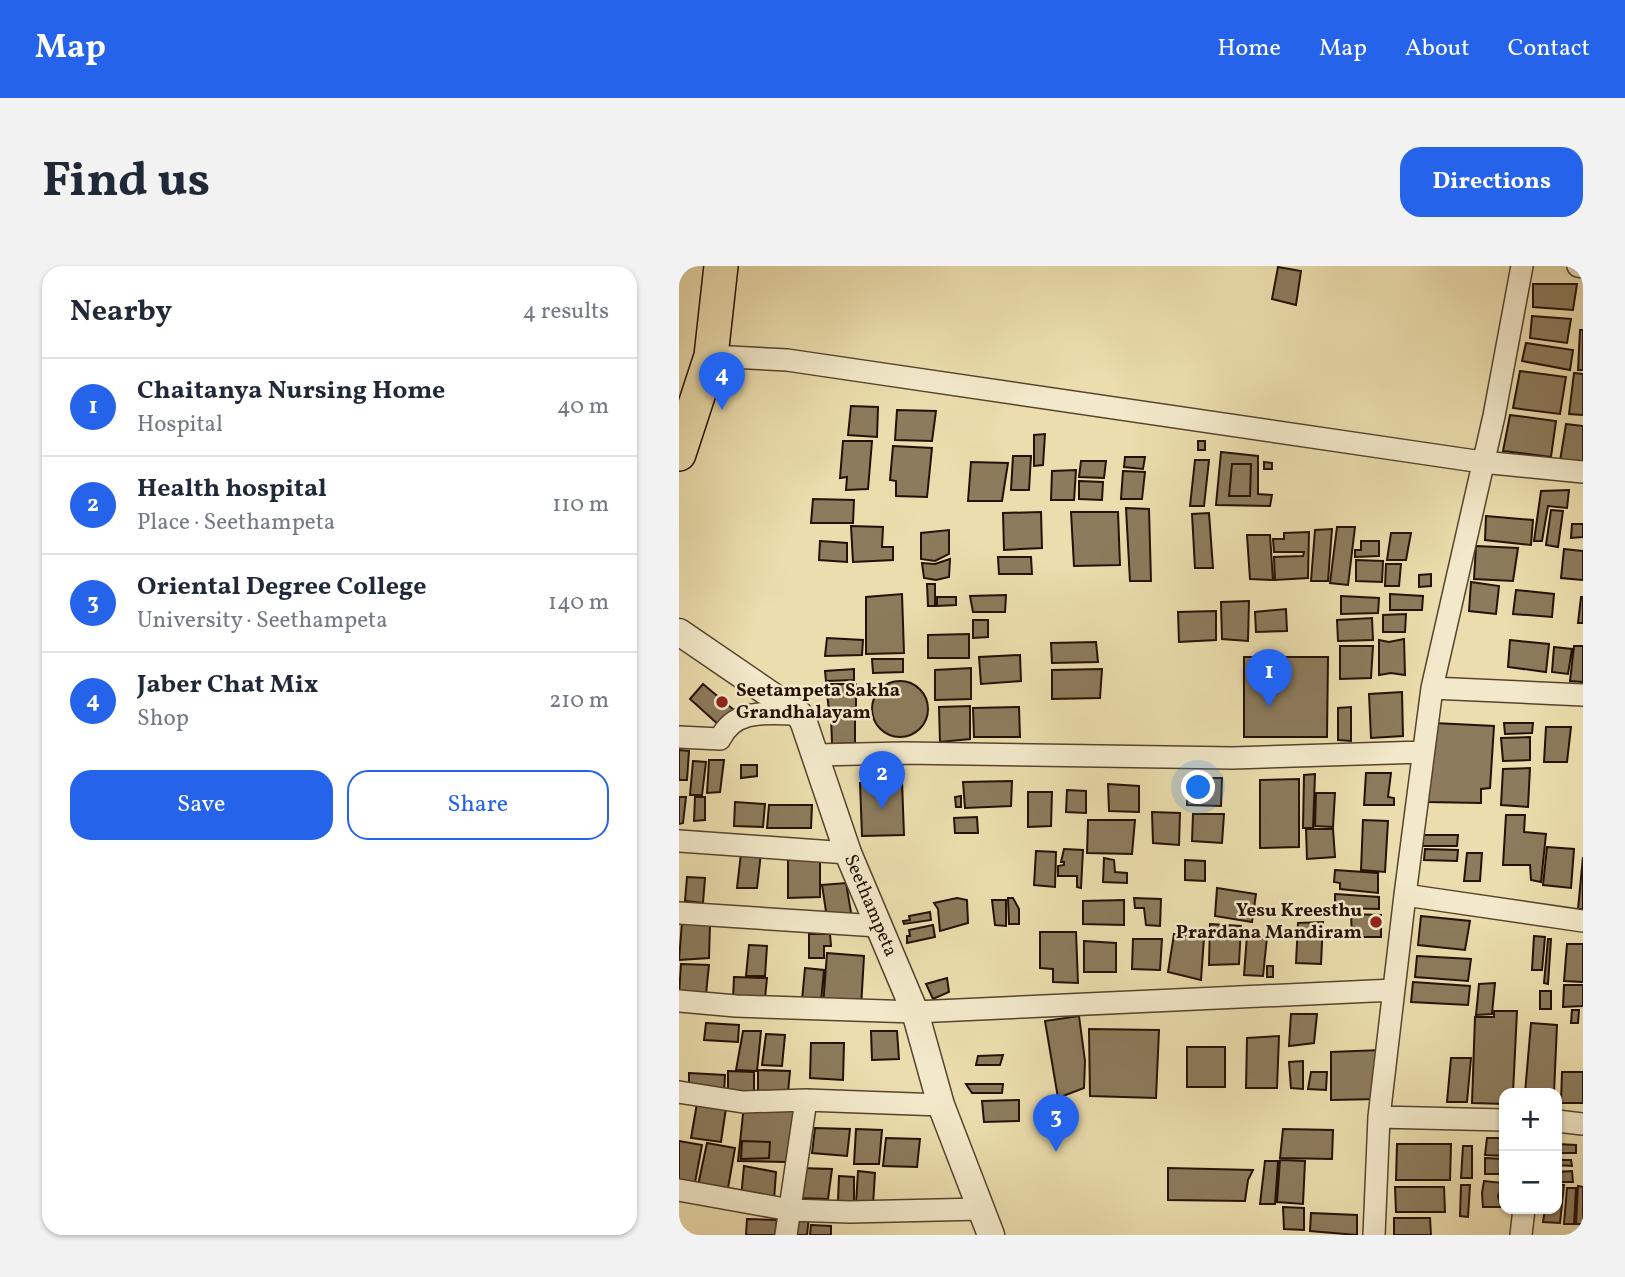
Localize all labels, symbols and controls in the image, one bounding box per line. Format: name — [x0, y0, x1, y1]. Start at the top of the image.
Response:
text: Map — [35, 26, 106, 72]
text: Home — [1217, 32, 1281, 66]
text: Map — [1319, 32, 1367, 66]
text: About — [1405, 32, 1470, 66]
text: Contact — [1508, 32, 1590, 66]
button: Directions — [1400, 147, 1583, 217]
text: Find us — [42, 148, 210, 217]
text: Nearby — [70, 291, 172, 333]
text: 4 results — [523, 296, 609, 328]
pin: 4 — [699, 352, 745, 410]
text: Chaitanya Nursing Home — [137, 373, 445, 409]
text: 1 — [88, 391, 98, 423]
text: 40 m — [557, 391, 609, 423]
text: Hospital — [137, 409, 223, 441]
text: Health hospital — [137, 471, 327, 507]
text: 2 — [87, 489, 99, 521]
text: 110 m — [552, 489, 609, 521]
text: Place · Seethampeta — [137, 507, 335, 539]
text: Oriental Degree College — [137, 569, 427, 605]
text: 3 — [87, 587, 99, 619]
text: 140 m — [548, 587, 609, 619]
text: University · Seethampeta — [137, 605, 388, 637]
pin: 1 — [1246, 649, 1292, 707]
text: Jaber Chat Mix — [137, 667, 319, 703]
place label: Seetampeta Sakha Grandhalayam — [736, 678, 900, 726]
text: 4 — [86, 685, 100, 717]
text: 210 m — [549, 685, 609, 717]
marker: Seetampeta Sakha Grandhalayam — [714, 694, 730, 710]
text: Shop — [137, 703, 189, 735]
pin: 2 — [859, 751, 905, 809]
button: Save — [70, 770, 333, 840]
button: Share — [347, 770, 609, 840]
your location — [1181, 770, 1215, 804]
street label: Seethampeta — [837, 850, 903, 961]
place label: Yesu Kreesthu Prardana Mandiram — [1176, 898, 1362, 946]
marker: Yesu Kreesthu Prardana Mandiram — [1368, 914, 1384, 930]
map controls — [1499, 1088, 1562, 1214]
button: + — [1499, 1088, 1562, 1151]
pin: 3 — [1033, 1094, 1079, 1152]
button: − — [1499, 1151, 1562, 1214]

